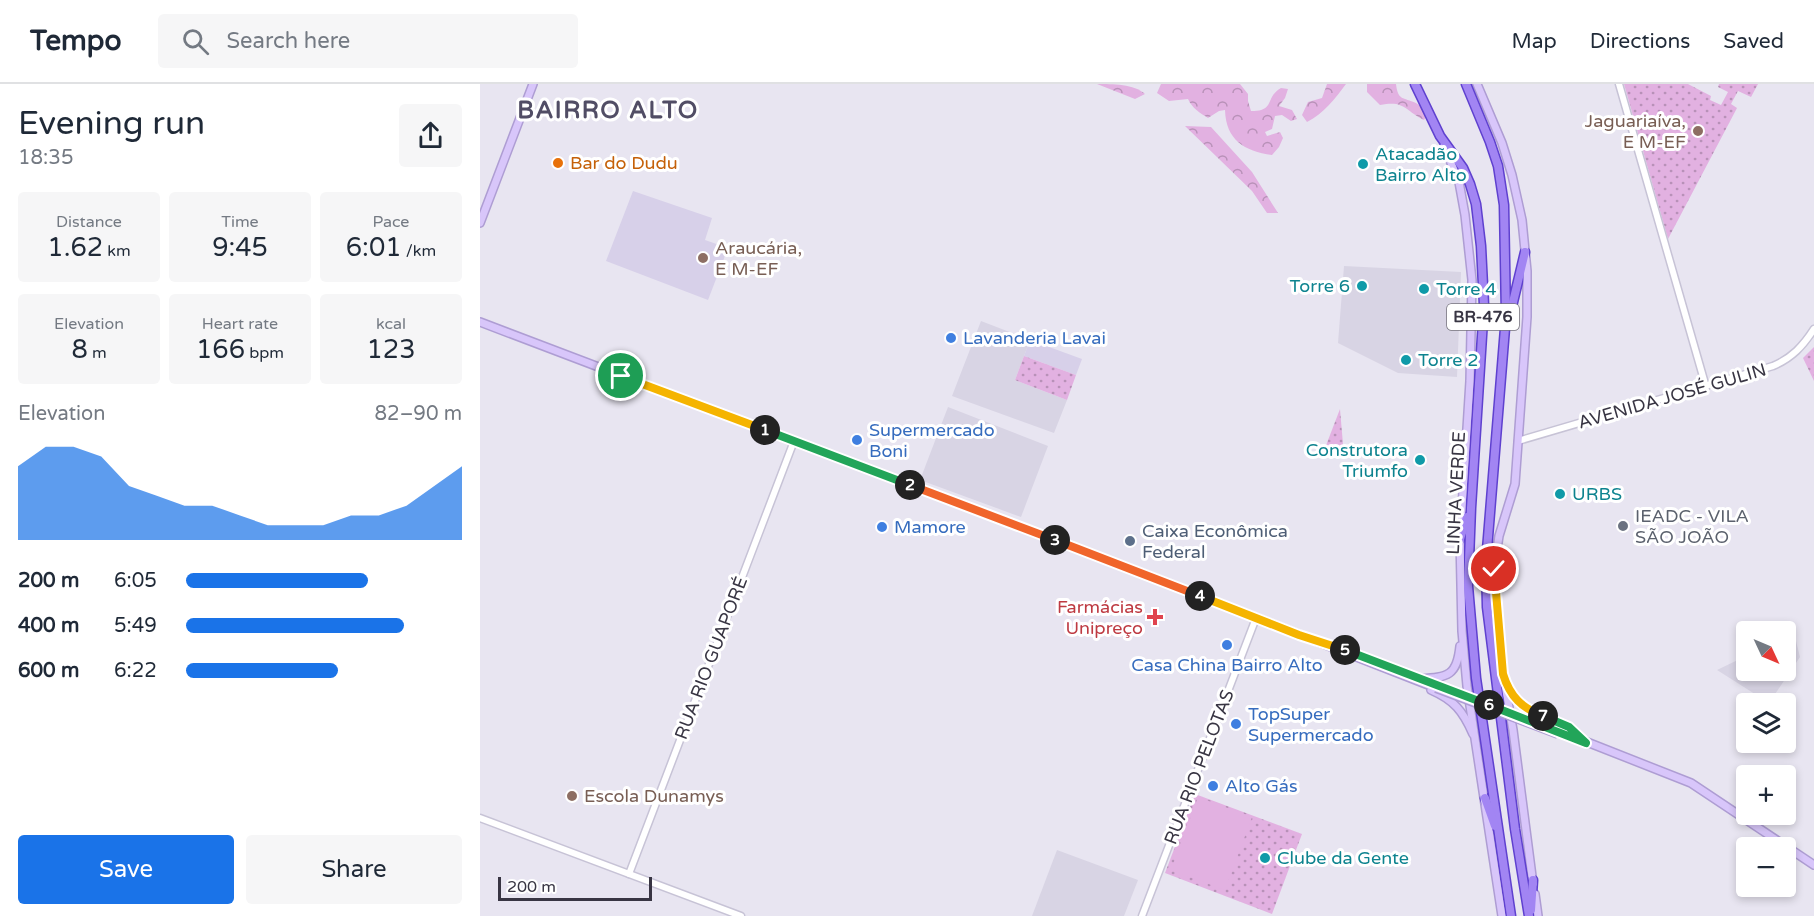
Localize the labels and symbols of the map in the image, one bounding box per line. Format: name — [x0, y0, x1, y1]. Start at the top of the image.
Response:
district label: BAIRRO ALTO — [517, 96, 699, 125]
place label: Jaguariaíva, E M-EF — [1585, 110, 1686, 153]
marker: Jaguariaíva, E M-EF — [1691, 124, 1705, 138]
place label: Atacadão Bairro Alto — [1375, 143, 1467, 186]
place label: Bar do Dudu — [570, 152, 678, 174]
marker: Bar do Dudu — [551, 156, 565, 170]
marker: Atacadão Bairro Alto — [1356, 157, 1370, 171]
place label: Araucária, E M-EF — [715, 237, 802, 280]
marker: Araucária, E M-EF — [696, 251, 710, 265]
place label: Torre 6 — [1290, 275, 1350, 297]
place label: Torre 4 — [1436, 278, 1496, 300]
marker: Torre 6 — [1355, 279, 1369, 293]
marker: Torre 4 — [1417, 282, 1431, 296]
road number: BR-476 — [1447, 304, 1519, 330]
place label: Lavanderia Lavai — [963, 327, 1106, 349]
marker: Lavanderia Lavai — [944, 331, 958, 345]
place label: Torre 2 — [1418, 349, 1478, 371]
pin — [595, 350, 646, 401]
marker: Torre 2 — [1399, 353, 1413, 367]
street label: AVENIDA JOSÉ GULIN — [1575, 359, 1769, 433]
pin: 1 — [750, 415, 780, 445]
place label: Supermercado Boni — [869, 419, 995, 462]
street label: LINHA VERDE — [1442, 431, 1470, 555]
marker: Supermercado Boni — [850, 433, 864, 447]
place label: Construtora Triumfo — [1306, 439, 1408, 482]
marker: Construtora Triumfo — [1413, 453, 1427, 467]
pin: 2 — [895, 470, 925, 500]
place label: URBS — [1572, 483, 1622, 505]
marker: URBS — [1553, 487, 1567, 501]
place label: IEADC - VILA SÃO JOÃO — [1635, 505, 1749, 548]
place label: Mamore — [894, 516, 966, 538]
marker: IEADC - VILA SÃO JOÃO — [1616, 519, 1630, 533]
marker: Mamore — [875, 520, 889, 534]
place label: Caixa Econômica Federal — [1142, 520, 1288, 563]
pin: 3 — [1040, 525, 1070, 555]
marker: Caixa Econômica Federal — [1123, 534, 1137, 548]
pin — [1468, 543, 1519, 594]
street label: RUA RIO GUAPORÉ — [670, 573, 752, 743]
pin: 4 — [1185, 581, 1215, 611]
place label: Farmácias Unipreço — [1057, 596, 1143, 639]
marker: Farmácias Unipreço — [1148, 610, 1162, 624]
north arrow — [1736, 621, 1796, 681]
pin: 5 — [1330, 635, 1360, 665]
marker: Casa China Bairro Alto — [1220, 638, 1234, 652]
place label: Casa China Bairro Alto — [1131, 654, 1323, 676]
street label: RUA RIO PELOTAS — [1159, 687, 1239, 847]
pin: 6 — [1474, 690, 1504, 720]
pin: 7 — [1528, 701, 1558, 731]
place label: TopSuper Supermercado — [1248, 703, 1374, 746]
marker: TopSuper Supermercado — [1229, 717, 1243, 731]
place label: Alto Gás — [1225, 775, 1298, 797]
marker: Alto Gás — [1206, 779, 1220, 793]
place label: Escola Dunamys — [584, 785, 724, 807]
marker: Escola Dunamys — [565, 789, 579, 803]
place label: Clube da Gente — [1277, 847, 1409, 869]
marker: Clube da Gente — [1258, 851, 1272, 865]
scale bar — [498, 874, 652, 902]

